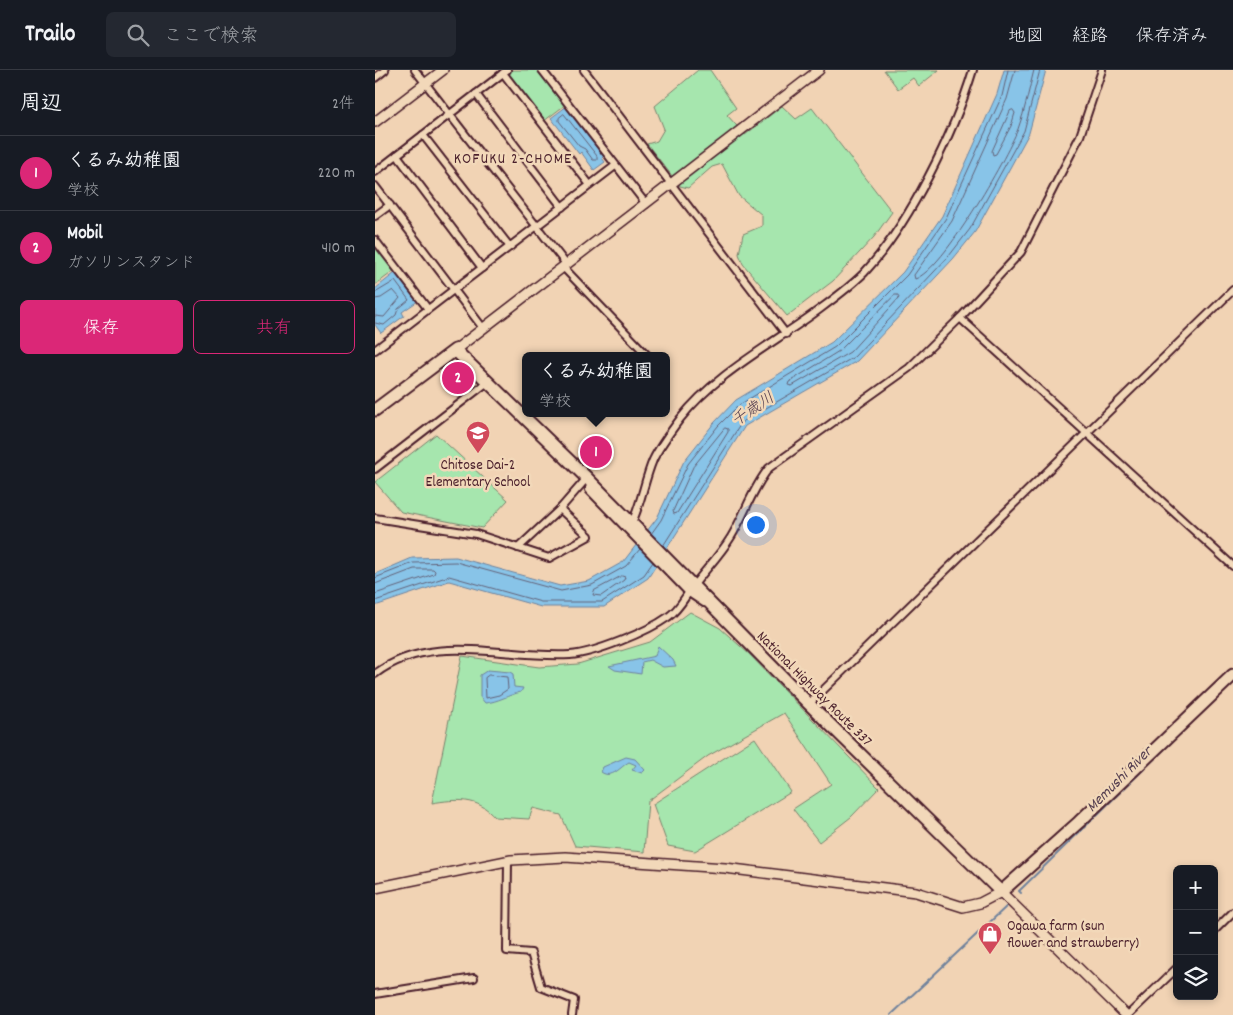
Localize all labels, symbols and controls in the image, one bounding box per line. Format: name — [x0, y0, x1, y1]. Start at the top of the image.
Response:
search box — [106, 12, 456, 57]
text: Trailo — [25, 18, 76, 52]
icon: search — [124, 21, 152, 49]
text: ここで検索 — [164, 24, 259, 51]
text: 地図 — [1008, 25, 1044, 50]
text: 経路 — [1072, 25, 1108, 50]
text: 保存済み — [1136, 25, 1208, 50]
text: 周辺 — [20, 90, 62, 120]
text: 2件 — [332, 93, 355, 116]
district label: KOFUKU 2-CHOME — [454, 148, 572, 171]
text: くるみ幼稚園 — [67, 149, 181, 176]
text: 1 — [34, 162, 38, 185]
text: 220 m — [318, 162, 355, 185]
text: 学校 — [67, 180, 99, 203]
text: Mobil — [67, 221, 103, 248]
text: 2 — [33, 237, 40, 260]
text: 410 m — [321, 237, 355, 260]
text: ガソリンスタンド — [67, 252, 195, 275]
button: 保存 — [20, 300, 183, 354]
button: 共有 — [193, 300, 355, 354]
popup — [522, 352, 670, 417]
pin: 2 — [442, 359, 474, 397]
text: くるみ幼稚園 — [539, 360, 653, 387]
water label: 千歳川 — [727, 387, 780, 433]
text: 学校 — [539, 391, 571, 414]
school or university icon: Chitose Dai-2 Elementary School — [465, 420, 491, 454]
pin: 1 — [580, 433, 612, 471]
place label: Chitose Dai-2 Elementary School — [426, 455, 531, 494]
your location — [743, 512, 769, 538]
street label: National Highway Route 337 — [751, 627, 877, 752]
water label: Memushi River — [1081, 740, 1160, 818]
map controls — [1173, 865, 1218, 1000]
button: + — [1173, 865, 1218, 910]
button: − — [1173, 910, 1218, 955]
place label: Ogawa farm (sun flower and strawberry) — [1007, 916, 1139, 955]
shop icon: Ogawa farm (sun flower and strawberry) — [977, 921, 1003, 955]
button: layers — [1173, 955, 1218, 1000]

